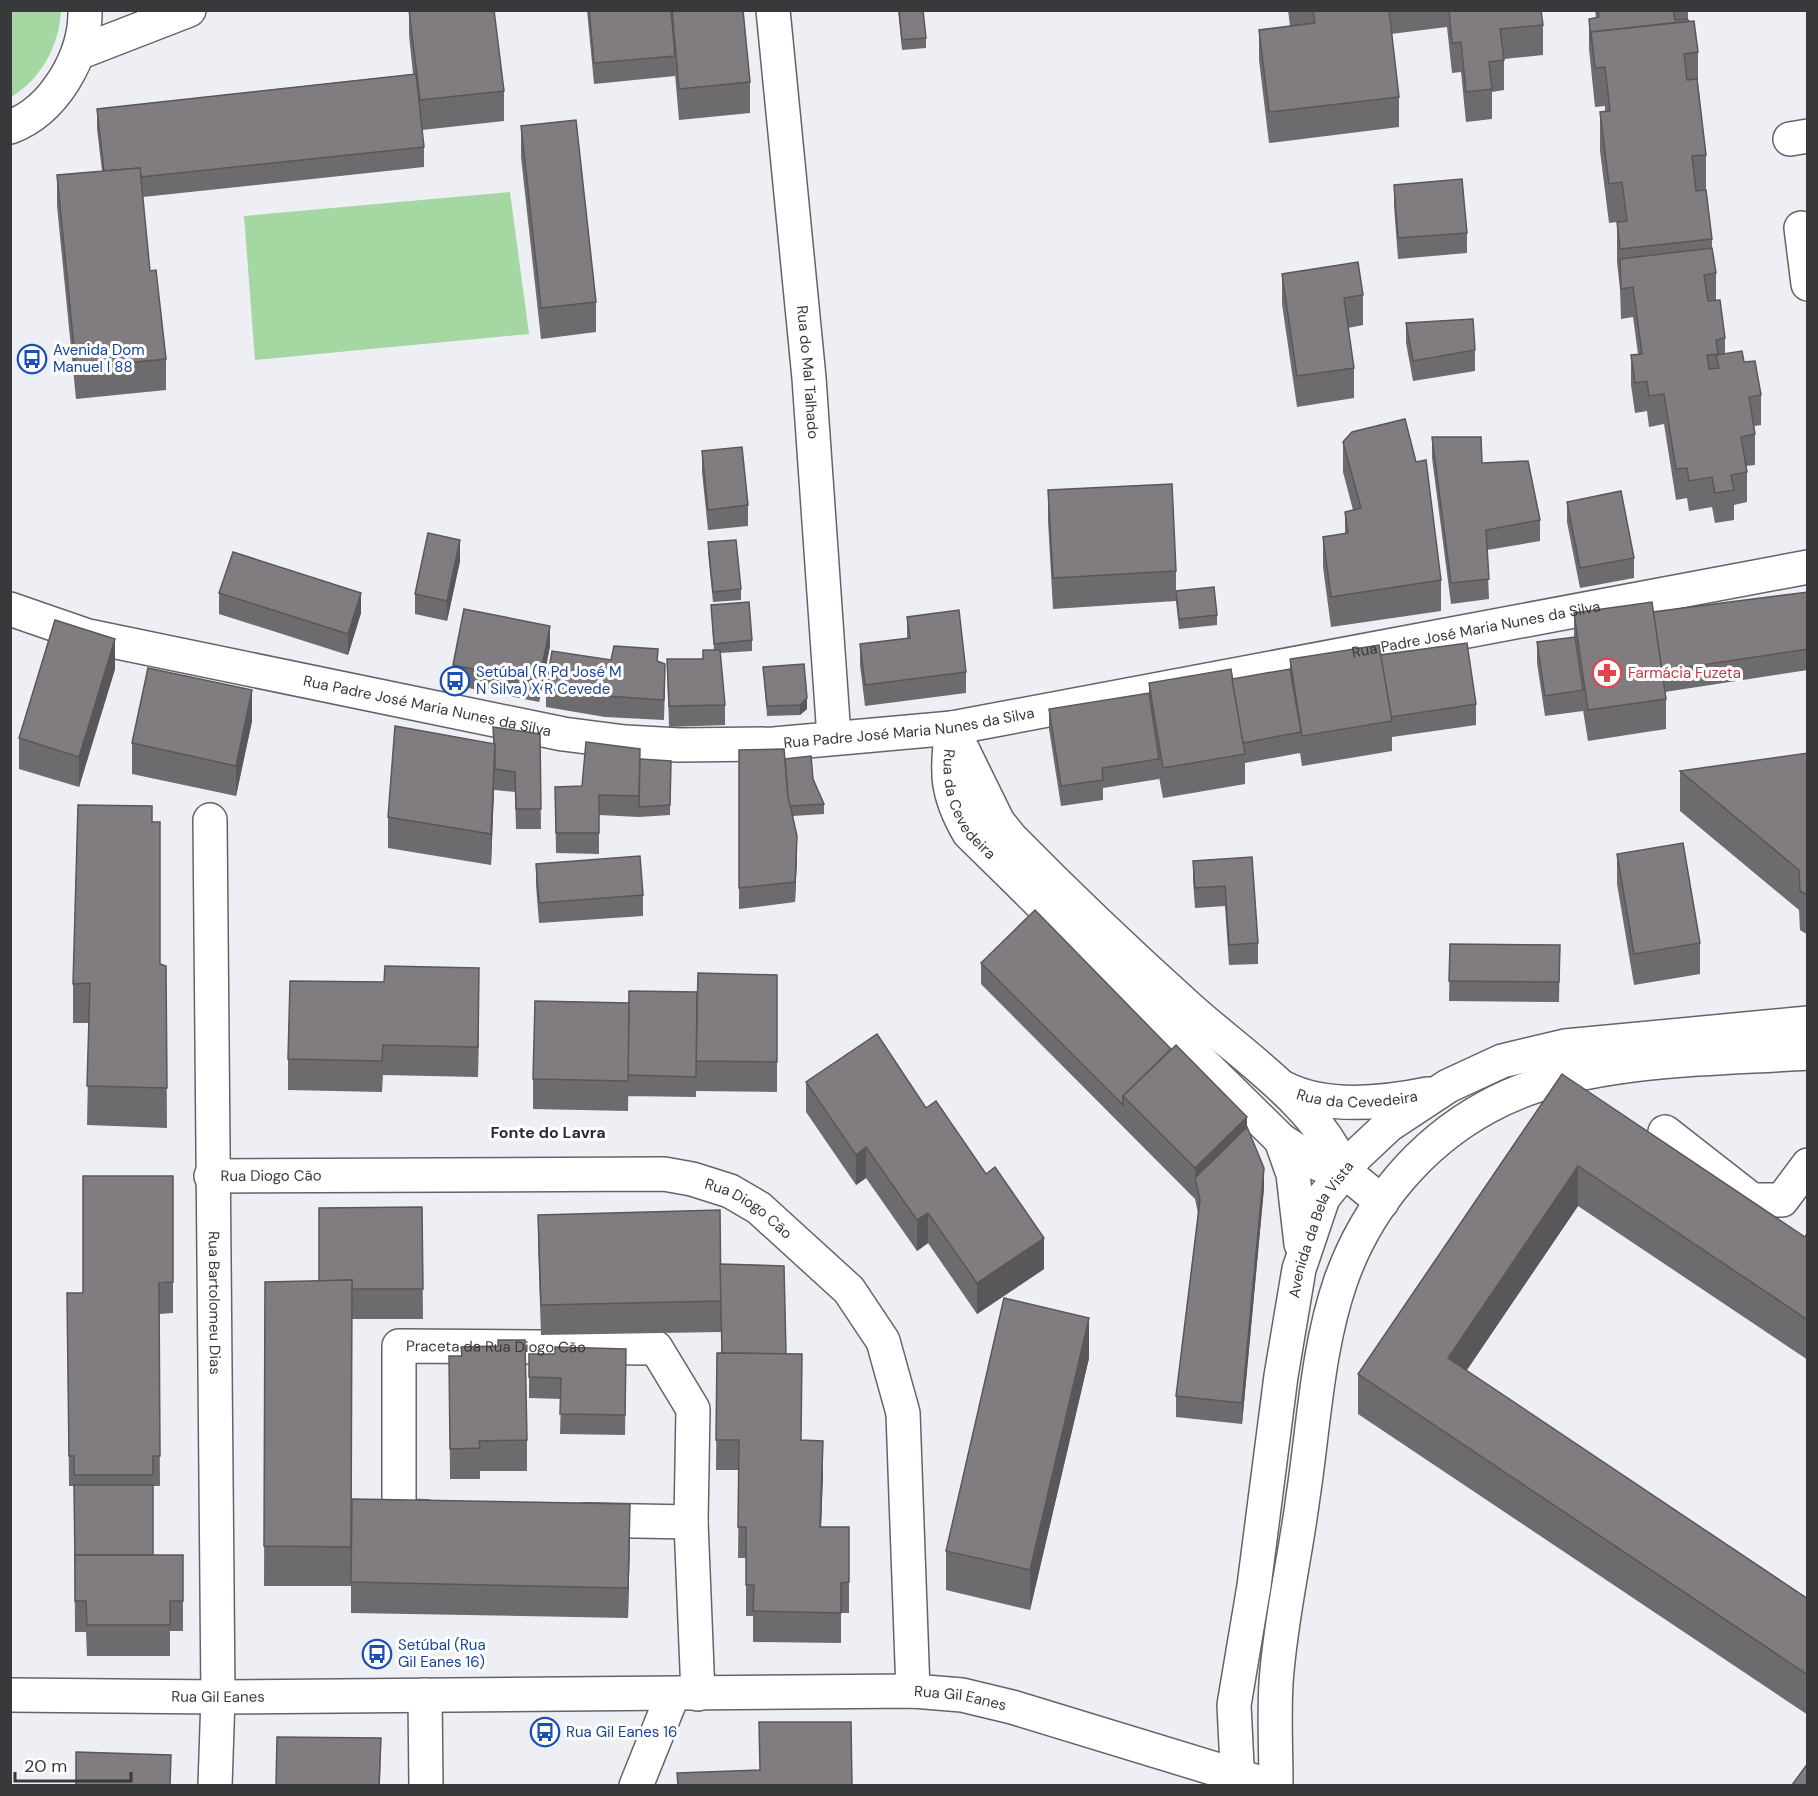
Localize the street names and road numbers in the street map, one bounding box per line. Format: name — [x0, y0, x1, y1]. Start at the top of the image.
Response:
street label: Rua do Mal Talhado — [792, 305, 823, 440]
street label: Rua Padre José Maria Nunes da Silva — [1350, 596, 1602, 663]
street label: Rua Padre José Maria Nunes da Silva — [302, 671, 553, 741]
street label: Rua Padre José Maria Nunes da Silva — [783, 703, 1036, 753]
street label: Rua da Cevedeira — [939, 748, 1000, 864]
street label: Rua da Cevedeira — [1294, 1084, 1419, 1112]
street label: Avenida da Bela Vista — [1284, 1157, 1358, 1300]
street label: Rua Diogo Cão — [220, 1166, 322, 1186]
street label: Rua Diogo Cão — [702, 1174, 797, 1243]
street label: Rua Bartolomeu Dias — [204, 1231, 225, 1375]
street label: Praceta da Rua Diogo Cão — [406, 1336, 586, 1357]
street label: Rua Gil Eanes — [913, 1681, 1009, 1715]
street label: Rua Gil Eanes — [171, 1687, 265, 1707]

